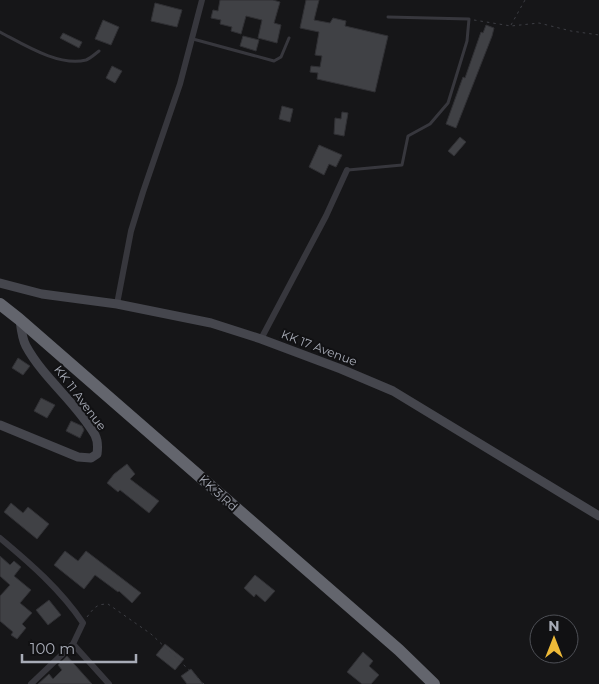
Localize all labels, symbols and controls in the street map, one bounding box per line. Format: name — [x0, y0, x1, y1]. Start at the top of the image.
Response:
street label: KK 17 Avenue — [279, 326, 359, 369]
street label: KK 11 Avenue — [51, 362, 110, 433]
street label: KK 3 Rd — [196, 471, 241, 514]
north arrow — [529, 614, 579, 664]
text: N — [548, 617, 560, 635]
scale bar — [22, 632, 136, 664]
text: 100 m — [30, 639, 75, 658]

